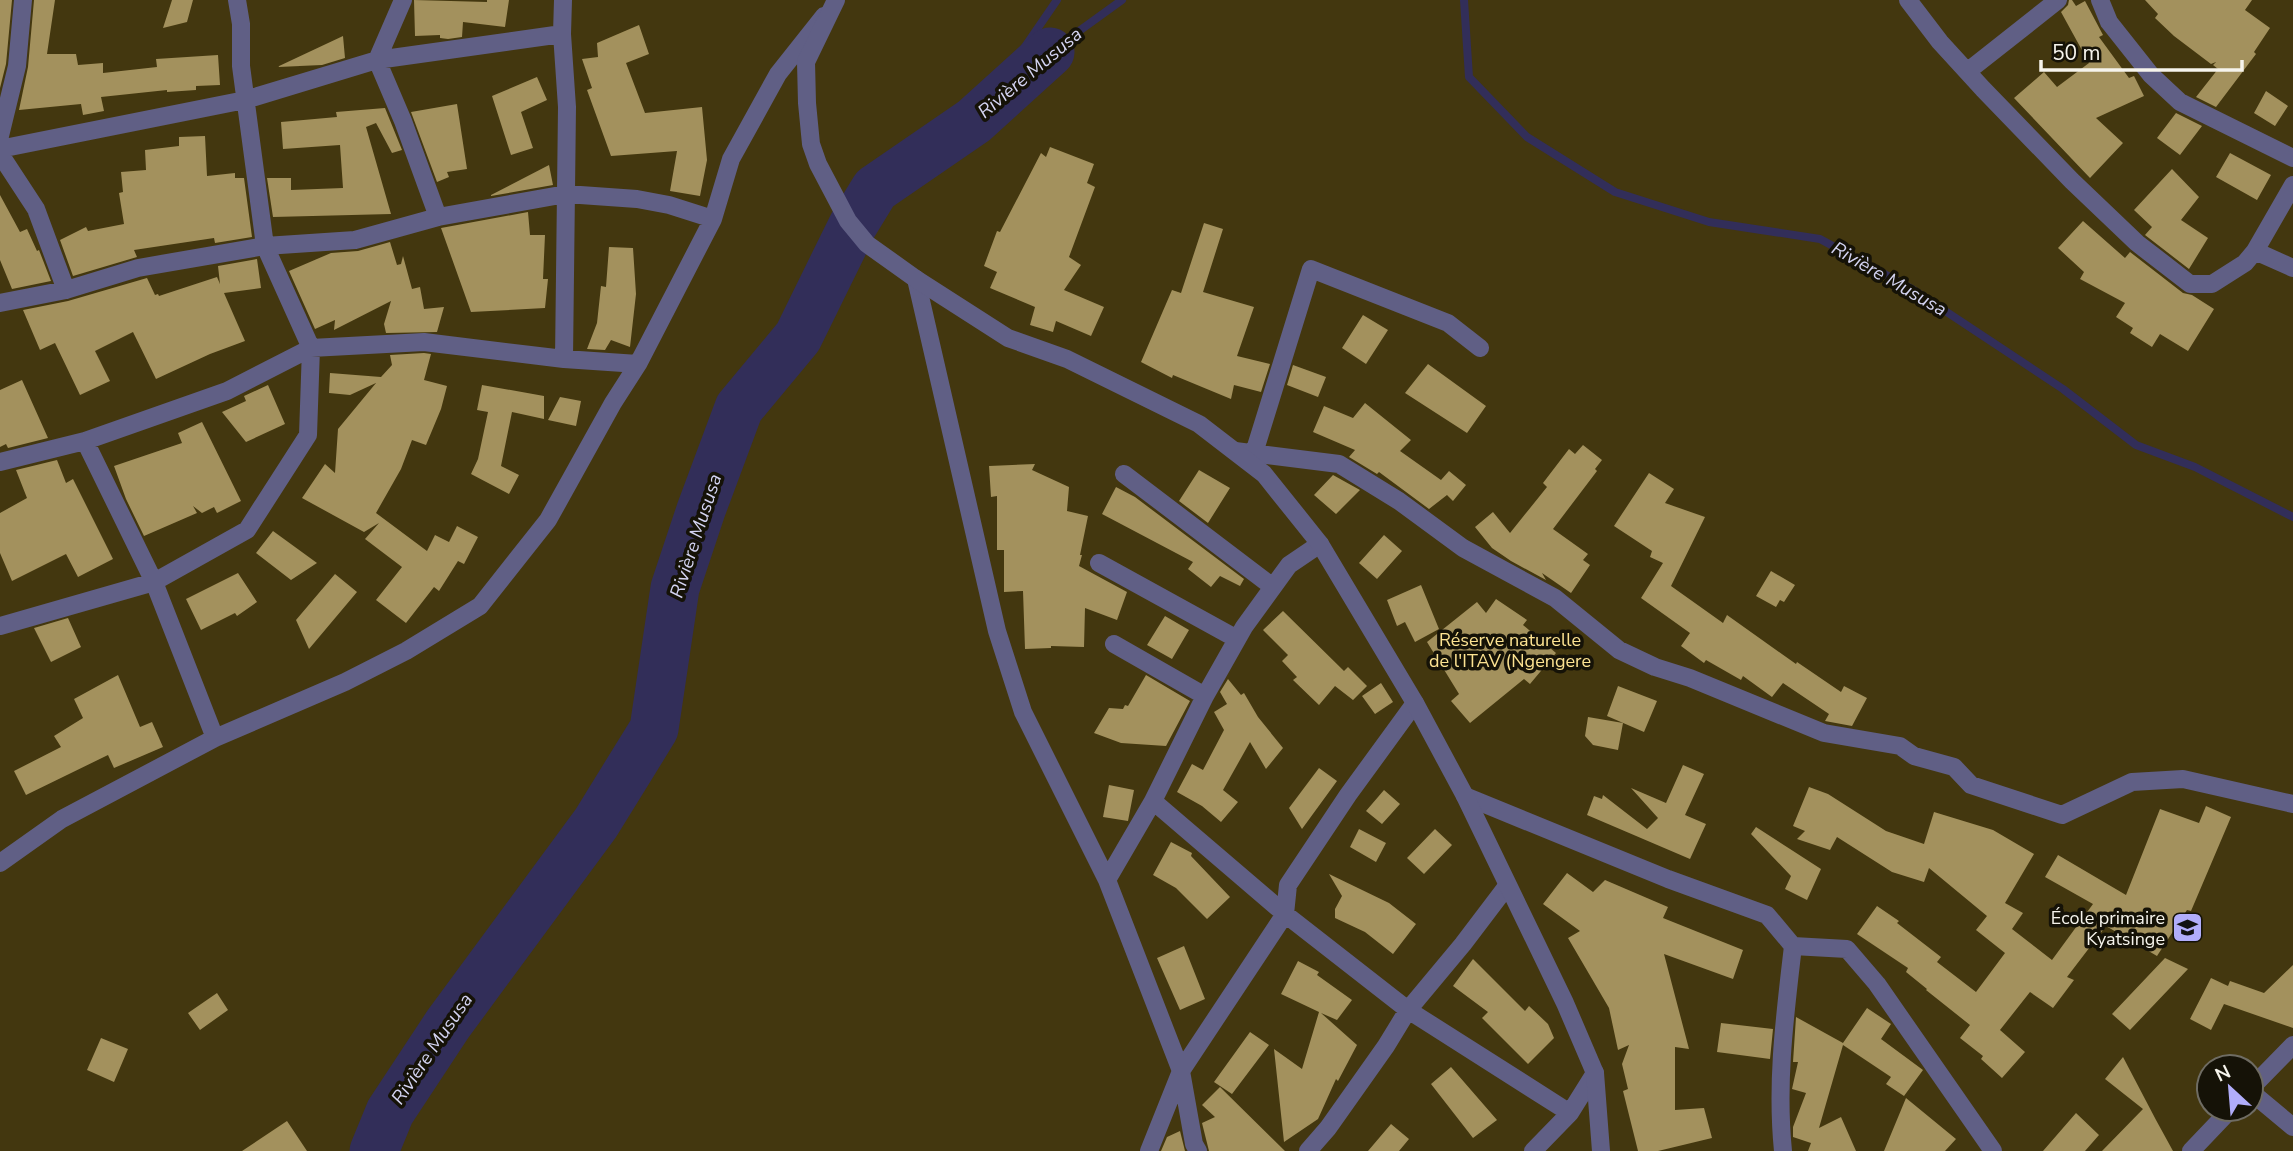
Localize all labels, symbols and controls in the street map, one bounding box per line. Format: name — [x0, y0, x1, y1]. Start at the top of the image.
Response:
water label: Rivière Mususa — [972, 22, 1088, 124]
scale bar — [2041, 28, 2242, 72]
text: 50 m — [2052, 39, 2101, 67]
water label: Rivière Mususa — [1827, 235, 1951, 323]
water label: Rivière Mususa — [664, 471, 728, 601]
park label: Réserve naturelle de l'ITAV (Ngengere — [1429, 628, 1591, 673]
place label: École primaire Kyatsinge — [2051, 906, 2165, 951]
school or university icon: École primaire Kyatsinge — [2171, 911, 2205, 945]
water label: Rivière Mususa — [385, 988, 479, 1110]
north arrow — [2195, 1053, 2265, 1123]
text: N — [2211, 1059, 2235, 1088]

